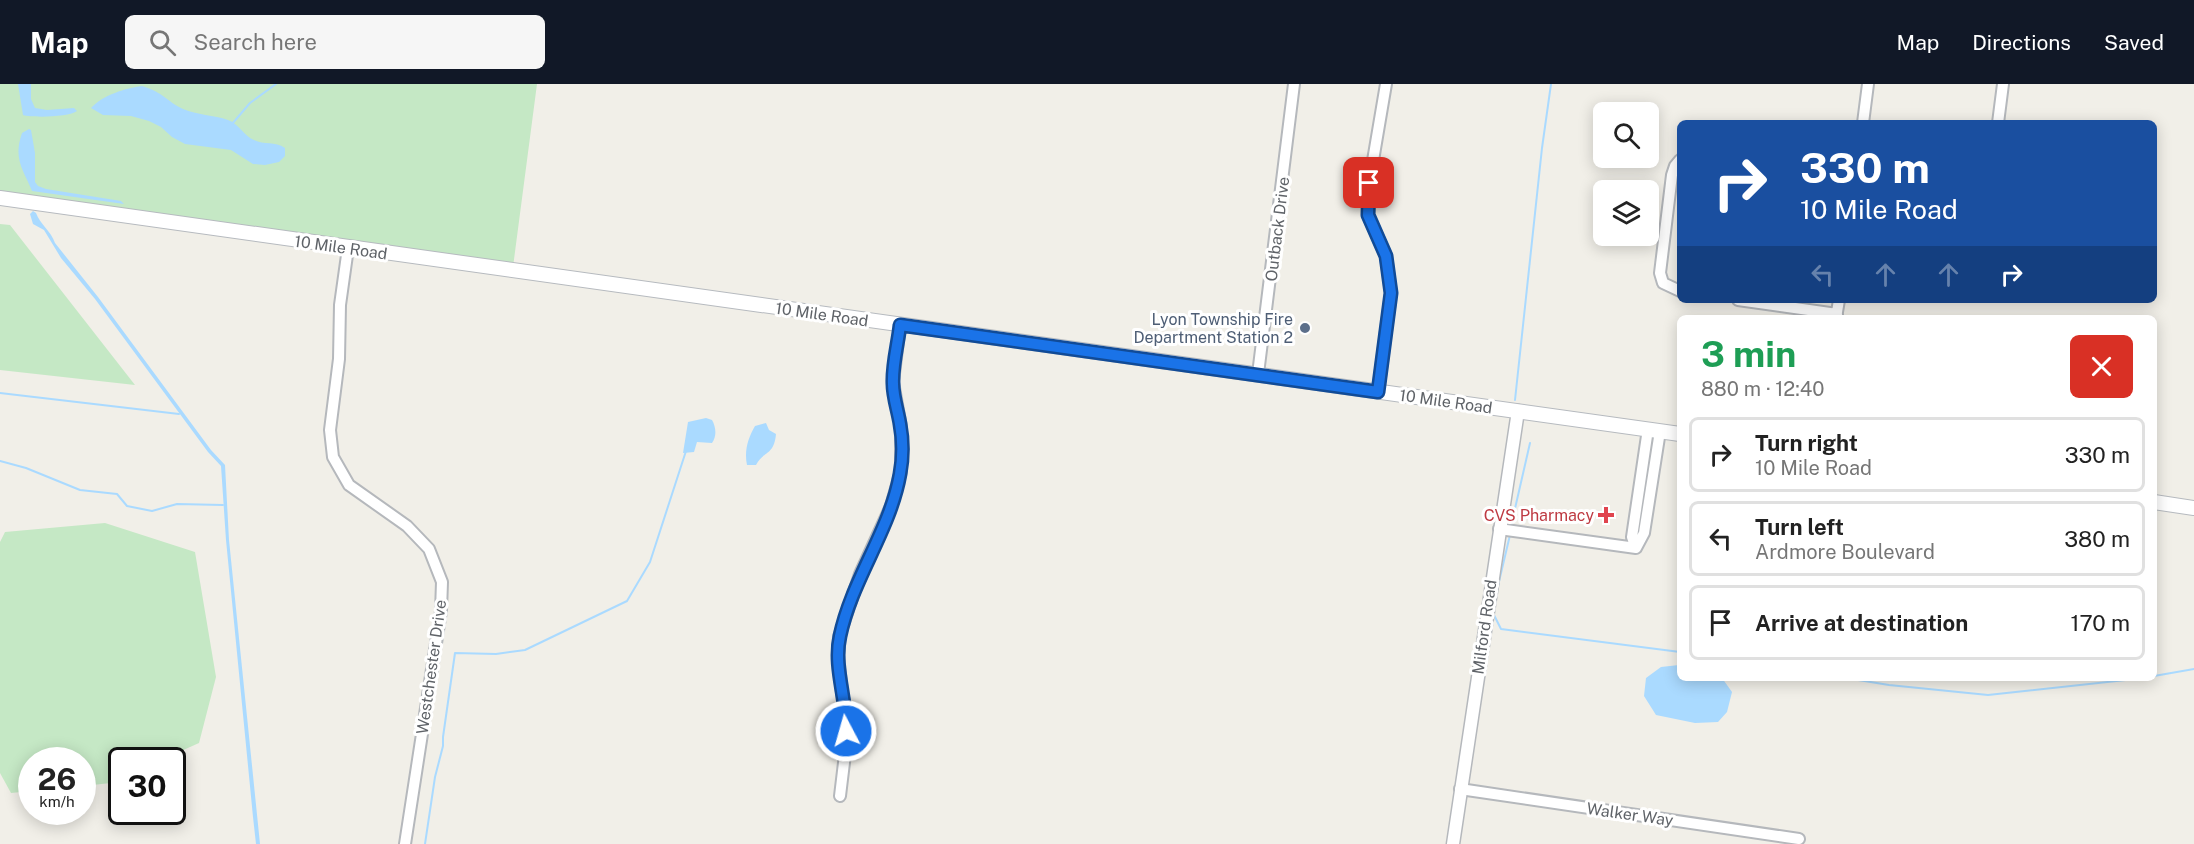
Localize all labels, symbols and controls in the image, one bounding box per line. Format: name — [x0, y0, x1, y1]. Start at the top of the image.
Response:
search box — [125, 15, 545, 69]
text: Map — [30, 26, 89, 59]
icon: search — [146, 26, 179, 59]
text: Search here — [194, 29, 317, 55]
text: Map — [1897, 30, 1939, 55]
text: Directions — [1972, 30, 2071, 55]
text: Saved — [2104, 30, 2164, 55]
map controls — [1593, 102, 1659, 246]
button: search — [1593, 102, 1659, 168]
text: 330 m — [1800, 143, 1930, 192]
icon: right — [1701, 144, 1779, 222]
pin — [1343, 157, 1394, 208]
icon: arrive — [1352, 166, 1385, 199]
street label: Outback Drive — [1262, 176, 1293, 282]
button: layers — [1593, 180, 1659, 246]
text: 10 Mile Road — [1800, 193, 1958, 225]
street label: 10 Mile Road — [293, 232, 389, 263]
icon: left — [1806, 258, 1839, 291]
icon: ahead — [1869, 258, 1902, 291]
icon: ahead — [1932, 258, 1965, 291]
icon: right — [1995, 258, 2028, 291]
street label: 10 Mile Road — [774, 299, 870, 330]
place label: Lyon Township Fire Department Station 2 — [1133, 310, 1293, 347]
marker: Lyon Township Fire Department Station 2 — [1298, 321, 1312, 335]
text: 3 min — [1701, 333, 1796, 375]
button: close — [2070, 335, 2133, 398]
text: 880 m · 12:40 — [1701, 377, 1824, 401]
street label: 10 Mile Road — [1398, 386, 1494, 417]
text: Turn right — [1755, 430, 1858, 456]
icon: right — [1704, 438, 1737, 471]
text: 330 m — [2065, 442, 2130, 468]
text: 10 Mile Road — [1755, 456, 1872, 480]
place label: CVS Pharmacy — [1484, 506, 1594, 525]
marker: CVS Pharmacy — [1599, 508, 1613, 522]
text: Turn left — [1755, 514, 1844, 540]
icon: left — [1704, 522, 1737, 555]
text: 380 m — [2064, 526, 2130, 552]
text: Ardmore Boulevard — [1755, 540, 1935, 564]
street label: Milford Road — [1468, 578, 1501, 676]
street label: Westchester Drive — [413, 599, 450, 736]
icon: arrive — [1704, 606, 1737, 639]
text: Arrive at destination — [1755, 610, 1968, 636]
text: 170 m — [2070, 610, 2130, 636]
position arrow — [814, 699, 878, 763]
speed limit sign: 30 — [108, 747, 186, 825]
text: 26 — [38, 761, 76, 797]
text: km/h — [39, 793, 75, 810]
street label: Walker Way — [1585, 799, 1675, 830]

